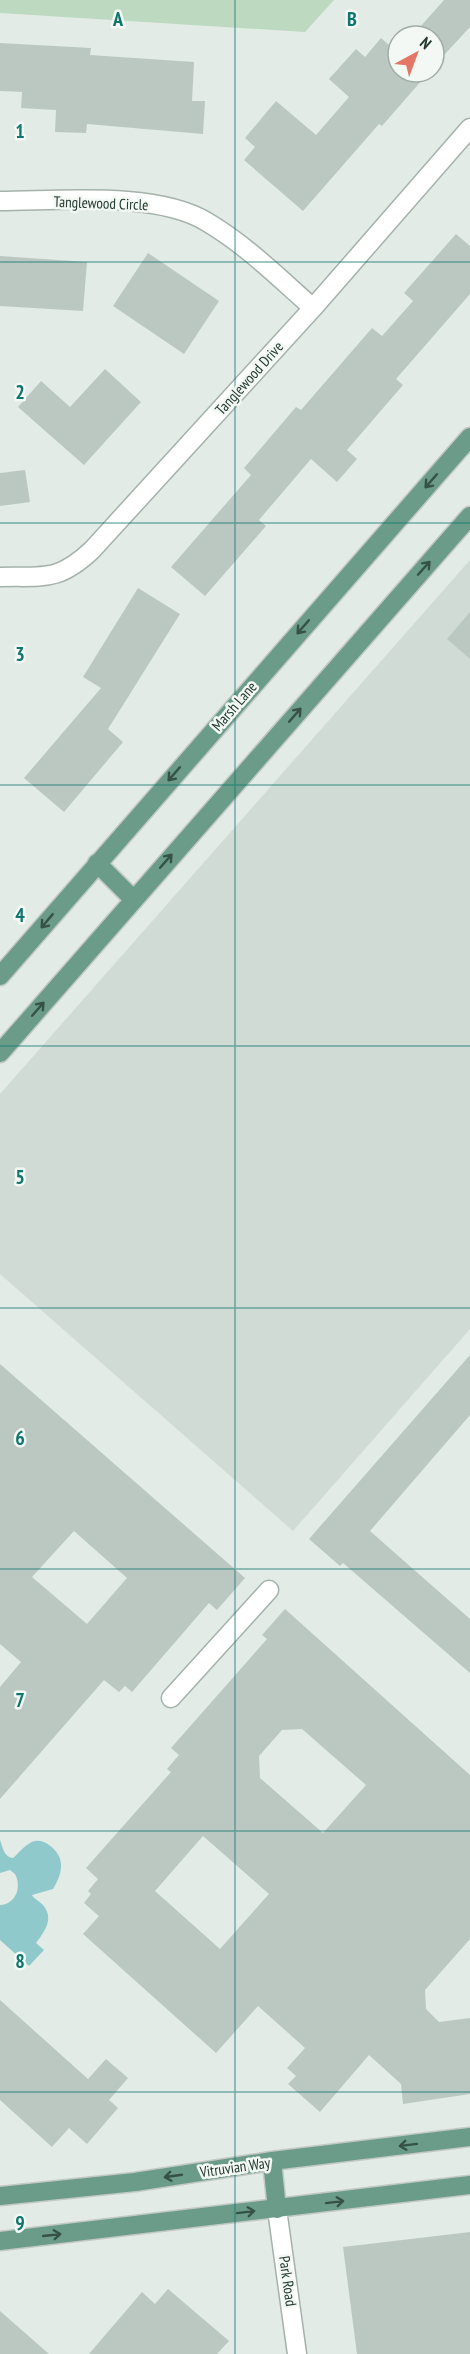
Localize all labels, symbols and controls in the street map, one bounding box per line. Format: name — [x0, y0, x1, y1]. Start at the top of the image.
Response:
text: A — [112, 6, 124, 32]
text: B — [347, 6, 357, 32]
north arrow — [386, 24, 446, 84]
text: N — [416, 32, 436, 53]
text: 1 — [15, 118, 25, 144]
street label: Tanglewood Circle — [53, 192, 149, 214]
street label: Tanglewood Drive — [211, 337, 287, 419]
text: 2 — [15, 379, 25, 405]
one-way arrow — [425, 473, 438, 489]
one-way arrow — [417, 561, 431, 576]
one-way arrow — [296, 620, 310, 635]
text: 3 — [15, 641, 25, 667]
street label: Marsh Lane — [207, 677, 261, 735]
one-way arrow — [288, 708, 302, 723]
one-way arrow — [167, 766, 181, 781]
one-way arrow — [159, 854, 173, 869]
text: 4 — [15, 902, 25, 928]
one-way arrow — [40, 913, 53, 929]
one-way arrow — [31, 1002, 45, 1017]
text: 5 — [15, 1164, 25, 1190]
text: 6 — [15, 1425, 25, 1451]
text: 7 — [15, 1687, 25, 1713]
text: 8 — [15, 1948, 25, 1974]
one-way arrow — [399, 2140, 418, 2151]
street label: Vitruvian Way — [198, 2153, 272, 2181]
one-way arrow — [163, 2171, 183, 2182]
one-way arrow — [325, 2196, 344, 2207]
one-way arrow — [236, 2207, 256, 2218]
text: 9 — [15, 2210, 25, 2236]
one-way arrow — [42, 2229, 62, 2240]
street label: Park Road — [275, 2255, 301, 2307]

